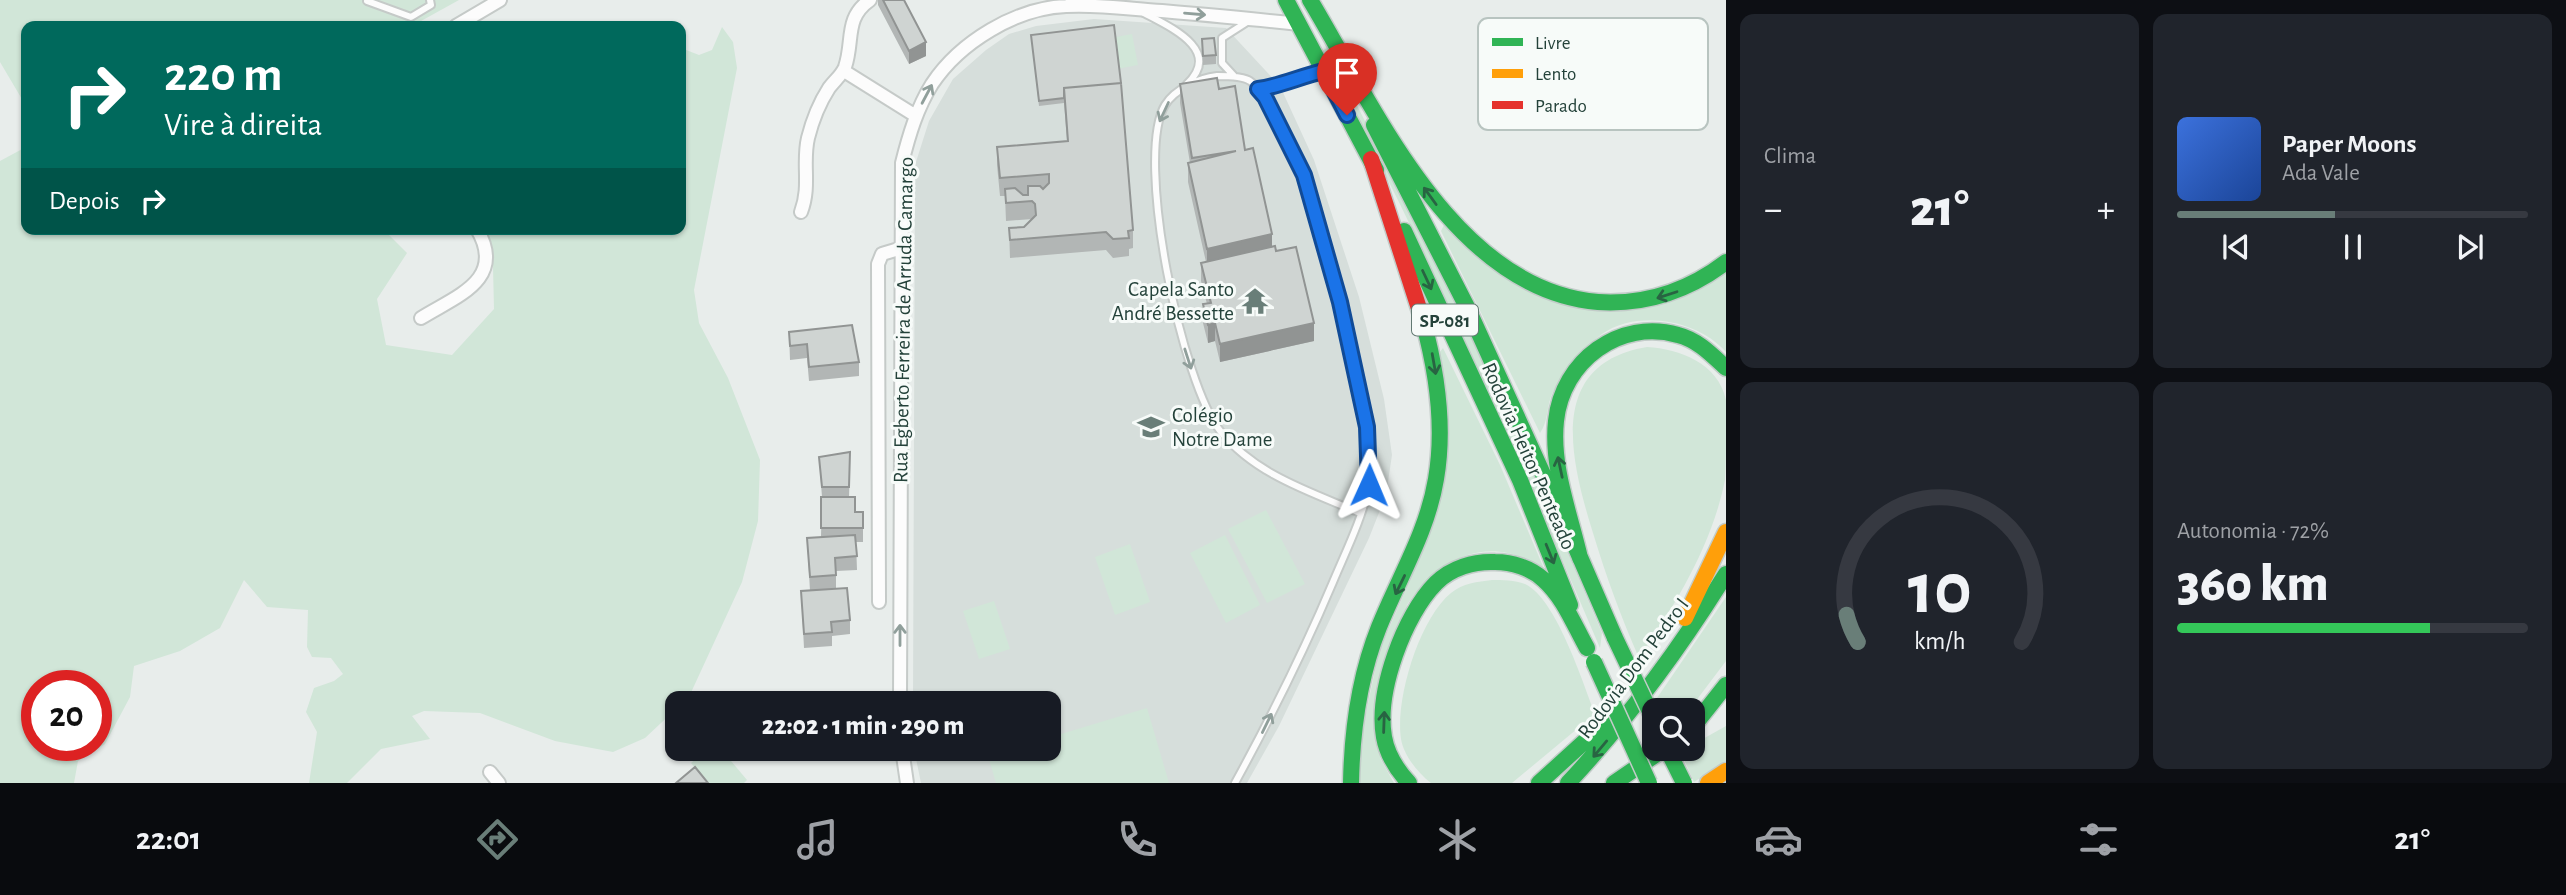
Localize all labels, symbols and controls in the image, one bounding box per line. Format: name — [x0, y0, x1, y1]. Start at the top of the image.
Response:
one-way arrow — [1183, 8, 1206, 21]
legend — [1478, 18, 1708, 130]
text: Livre — [1535, 34, 1570, 53]
pin — [1317, 43, 1377, 115]
icon: right — [49, 49, 140, 140]
text: 220 m — [164, 51, 283, 100]
icon: arrive — [1328, 54, 1366, 92]
text: Lento — [1535, 65, 1576, 84]
one-way arrow — [921, 84, 934, 105]
text: Parado — [1535, 97, 1587, 116]
one-way arrow — [1157, 101, 1170, 122]
text: Vire à direita — [164, 109, 322, 141]
text: Paper Moons — [2282, 131, 2417, 157]
text: Clima — [1764, 145, 1816, 168]
street label: Rua Egberto Ferreira de Arruda Camargo — [890, 157, 917, 483]
text: Ada Vale — [2282, 162, 2360, 185]
icon: right — [134, 182, 172, 220]
text: 21° — [1910, 183, 1969, 235]
one-way arrow — [1423, 187, 1437, 206]
text: Depois — [49, 188, 120, 214]
text: − — [1764, 191, 1782, 229]
text: + — [2097, 191, 2115, 229]
icon: previous — [2217, 228, 2255, 266]
icon: pause — [2334, 228, 2372, 266]
icon: next — [2451, 228, 2489, 266]
one-way arrow — [1421, 269, 1434, 290]
place label: Capela Santo André Bessette — [1112, 279, 1234, 324]
temple icon: Capela Santo André Bessette — [1240, 286, 1270, 316]
one-way arrow — [1656, 289, 1678, 302]
road number: SP-081 — [1412, 304, 1478, 336]
one-way arrow — [1182, 348, 1195, 370]
one-way arrow — [1428, 353, 1441, 375]
street label: Rodovia Heitor Penteado — [1478, 360, 1579, 553]
place label: Colégio Notre Dame — [1172, 405, 1272, 450]
school or university icon: Colégio Notre Dame — [1136, 412, 1166, 442]
position arrow — [1332, 448, 1406, 522]
one-way arrow — [1553, 456, 1567, 479]
text: Autonomia · 72% — [2177, 520, 2329, 543]
one-way arrow — [1544, 543, 1557, 565]
text: 10 — [1907, 554, 1972, 627]
text: 360 km — [2177, 558, 2329, 610]
one-way arrow — [1392, 574, 1406, 595]
street label: Rodovia Dom Pedro I — [1574, 594, 1693, 742]
one-way arrow — [893, 624, 907, 647]
text: km/h — [1914, 628, 1965, 653]
speed limit sign: 20 — [21, 670, 112, 761]
map controls — [1642, 698, 1705, 761]
button: search — [1642, 698, 1705, 761]
one-way arrow — [1377, 711, 1391, 734]
text: 22:02 · 1 min · 290 m — [762, 713, 964, 739]
one-way arrow — [1261, 713, 1275, 734]
one-way arrow — [1592, 739, 1608, 757]
icon: directions — [473, 815, 522, 864]
icon: music — [793, 815, 842, 864]
icon: phone — [1113, 815, 1162, 864]
icon: climate — [1433, 815, 1482, 864]
icon: car — [1754, 815, 1803, 864]
icon: filters — [2074, 815, 2123, 864]
text: 22:01 — [136, 823, 201, 855]
text: 21° — [2394, 823, 2430, 855]

